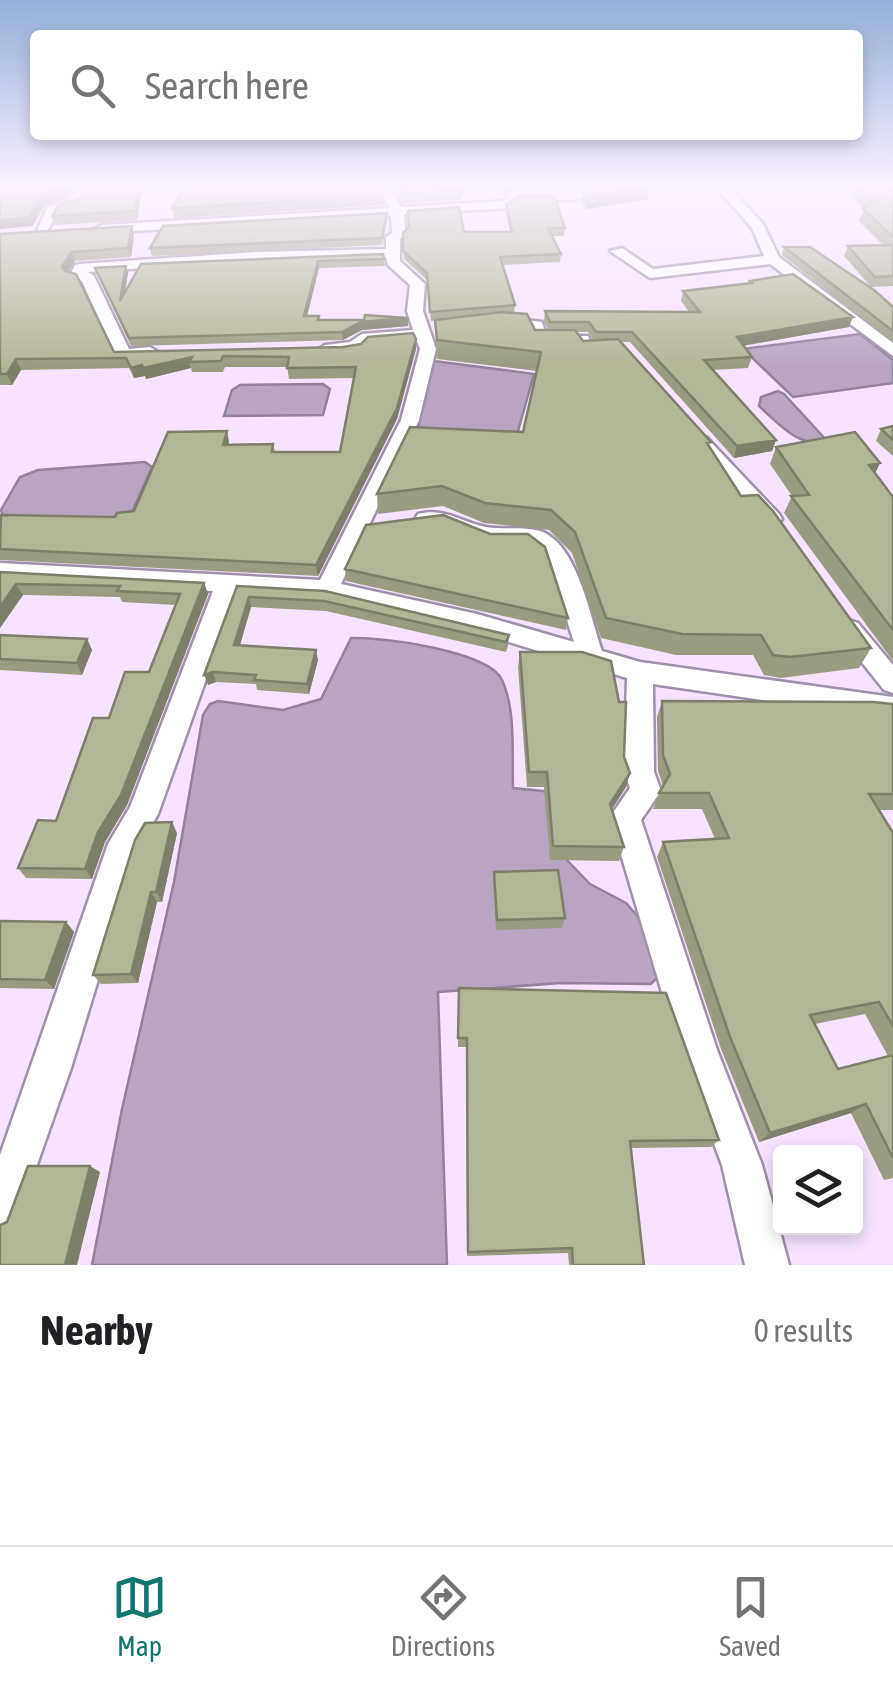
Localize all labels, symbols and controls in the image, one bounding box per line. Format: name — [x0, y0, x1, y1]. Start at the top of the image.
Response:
search box — [30, 30, 863, 140]
icon: search — [65, 58, 120, 113]
text: Search here — [145, 64, 309, 107]
map controls — [773, 1145, 863, 1235]
button: layers — [773, 1145, 863, 1235]
text: Nearby — [40, 1306, 153, 1354]
text: 0 results — [754, 1312, 853, 1349]
tab: Map — [112, 1570, 167, 1662]
tab: Directions — [391, 1570, 495, 1662]
tab: Saved — [719, 1570, 781, 1662]

